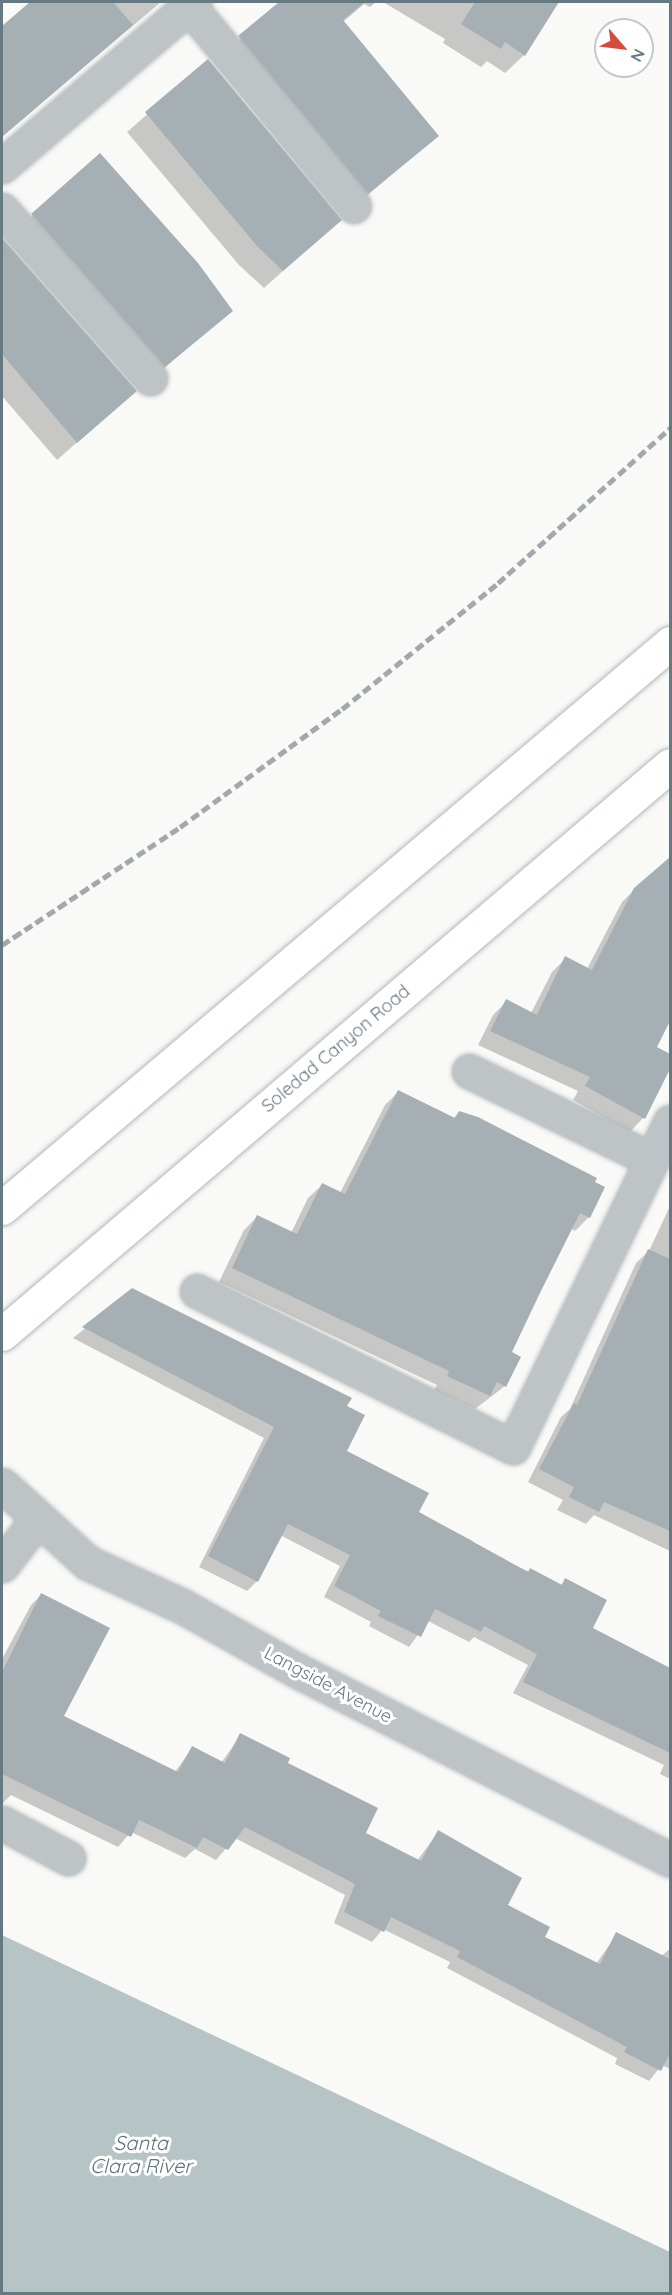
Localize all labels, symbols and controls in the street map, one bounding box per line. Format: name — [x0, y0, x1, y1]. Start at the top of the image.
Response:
north arrow — [594, 18, 654, 78]
text: N — [627, 46, 650, 65]
street label: Soledad Canyon Road — [258, 981, 414, 1117]
street label: Langside Avenue — [260, 1642, 396, 1728]
water label: Santa Clara River — [90, 2131, 192, 2178]

